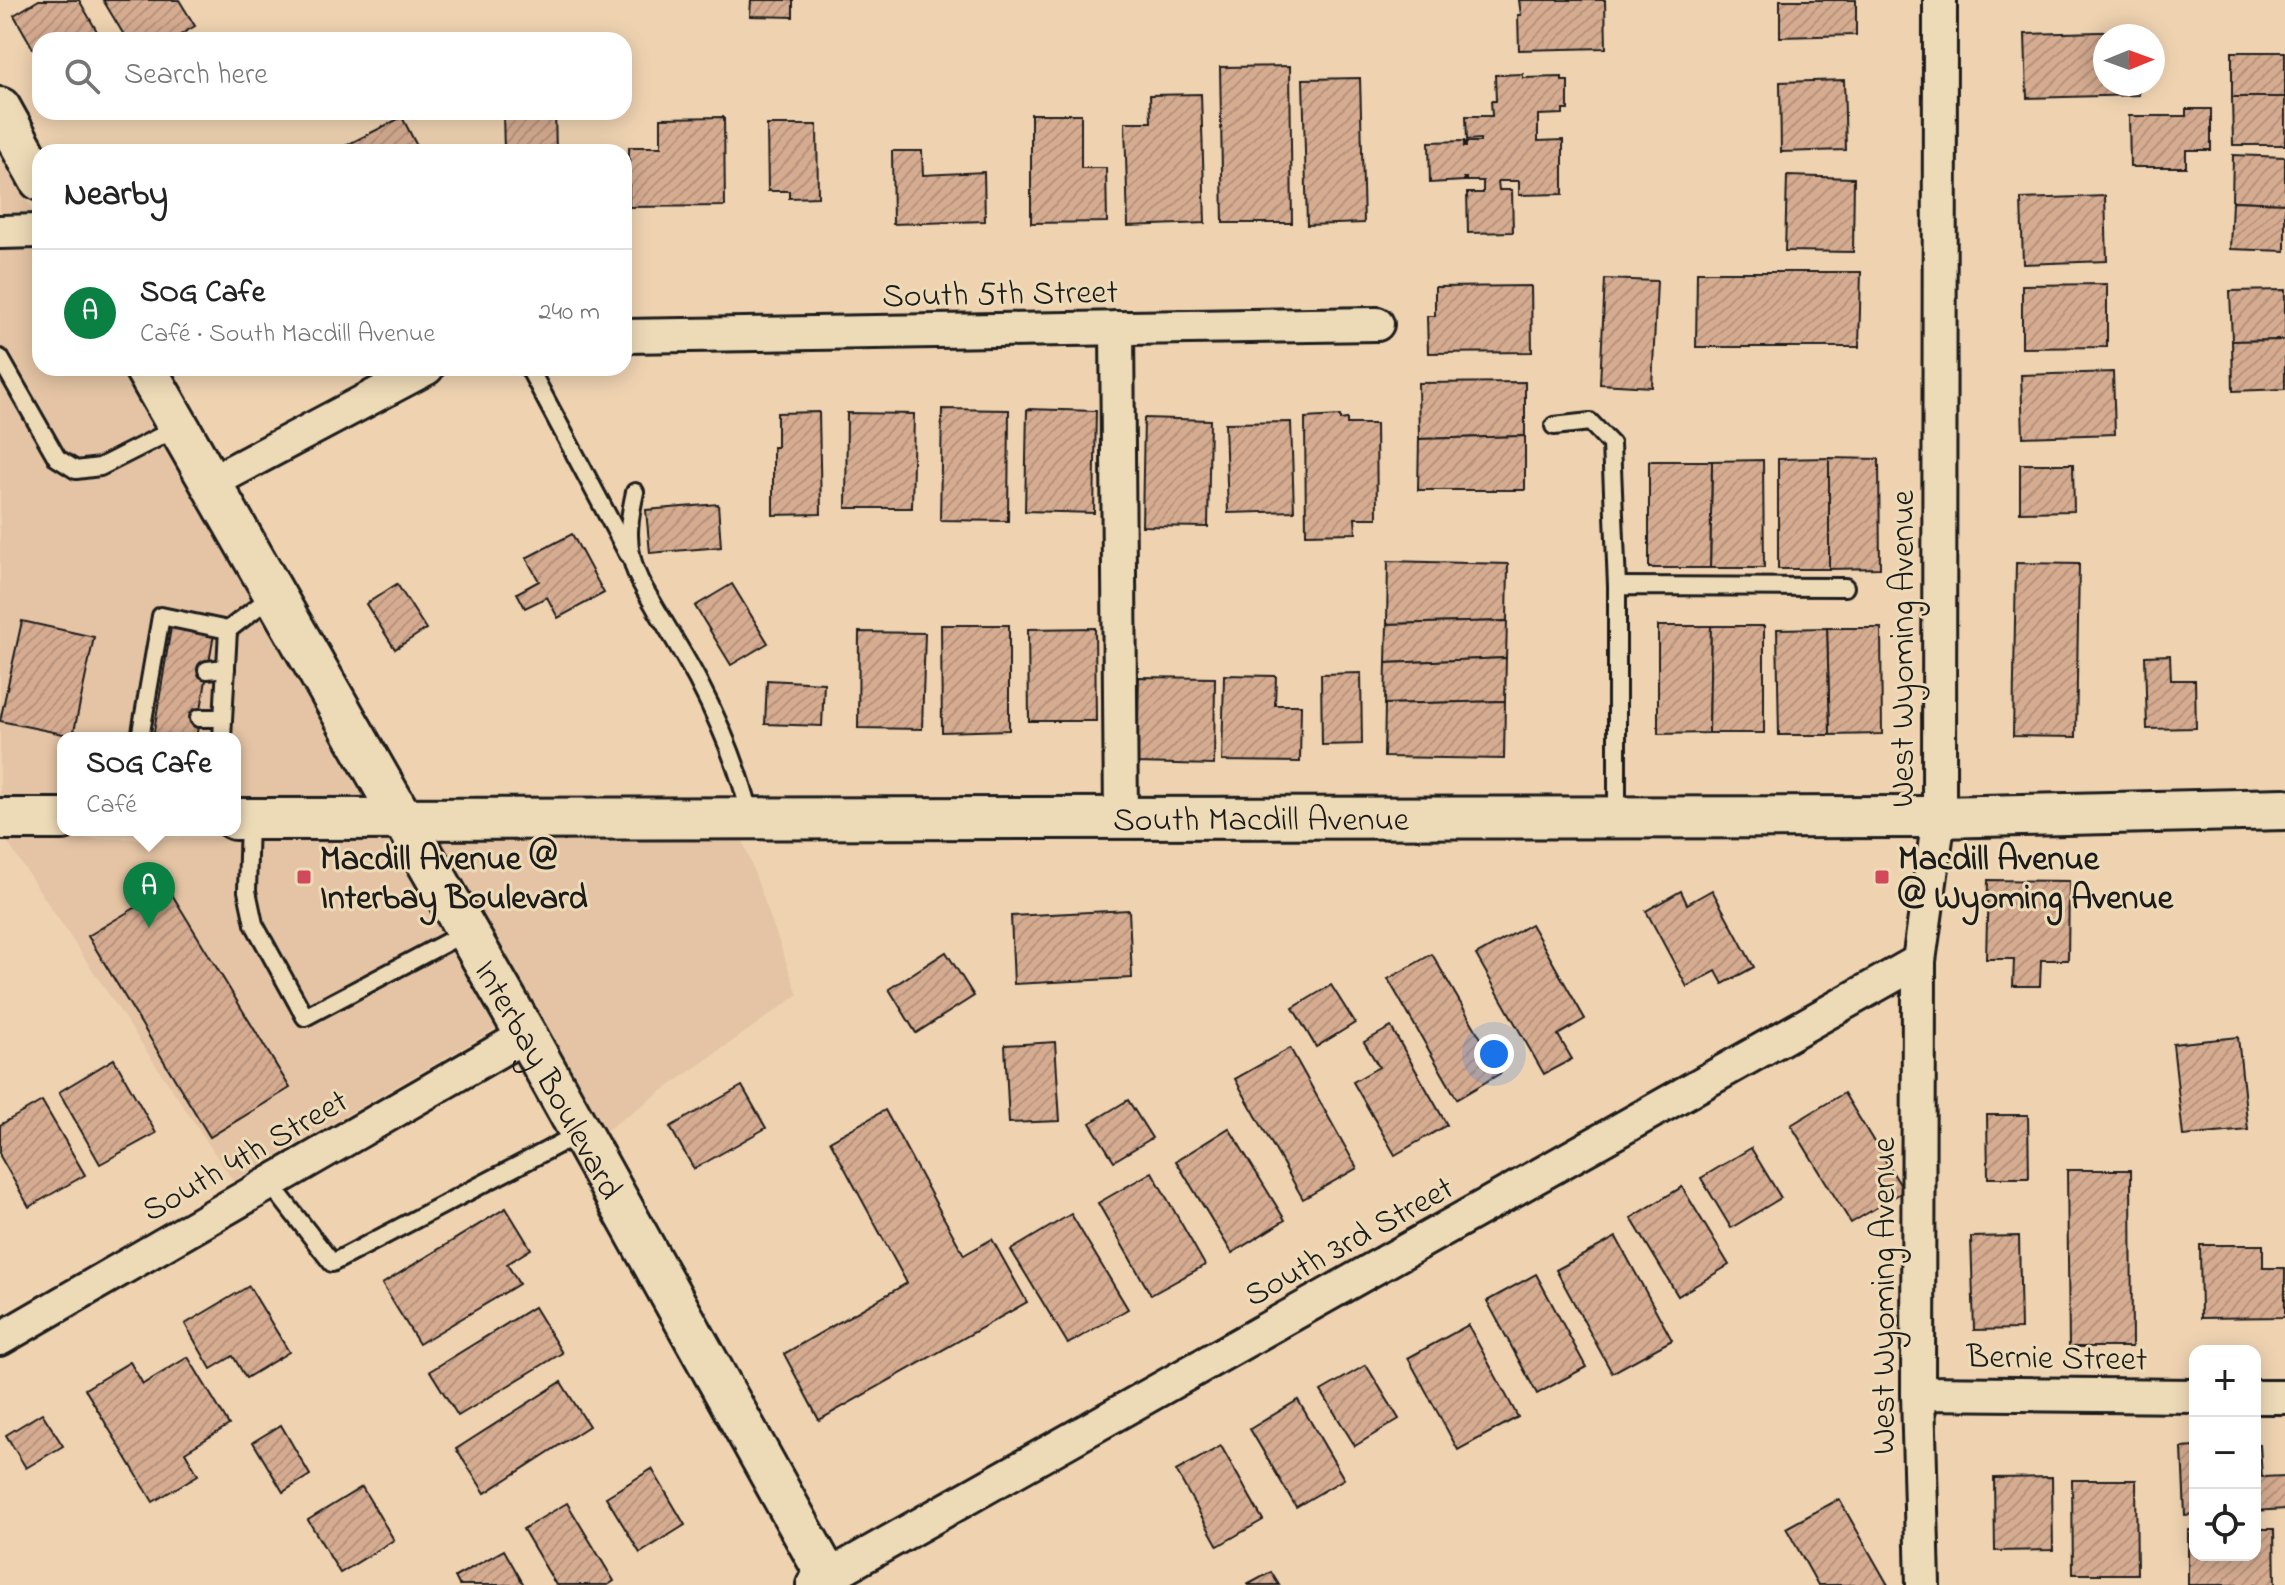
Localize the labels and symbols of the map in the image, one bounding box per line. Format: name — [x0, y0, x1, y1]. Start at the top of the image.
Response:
north arrow — [2093, 24, 2165, 96]
street label: South 5th Street — [882, 269, 1119, 323]
street label: West Wyoming Avenue — [1880, 489, 1930, 808]
street label: South Macdill Avenue — [1113, 797, 1410, 847]
place label: Macdill Avenue @ Interbay Boulevard — [320, 836, 588, 926]
place label: Macdill Avenue @ Wyoming Avenue — [1898, 836, 2174, 926]
pin: A — [123, 862, 175, 928]
marker: Macdill Avenue @ Interbay Boulevard — [295, 868, 313, 886]
marker: Macdill Avenue @ Wyoming Avenue — [1873, 868, 1891, 886]
street label: Interbay Boulevard — [459, 952, 634, 1210]
your location — [1474, 1034, 1514, 1074]
street label: South 4th Street — [134, 1078, 358, 1237]
street label: West Wyoming Avenue — [1861, 1136, 1911, 1455]
street label: South 3rd Street — [1236, 1165, 1464, 1322]
street label: Bernie Street — [1965, 1333, 2148, 1387]

